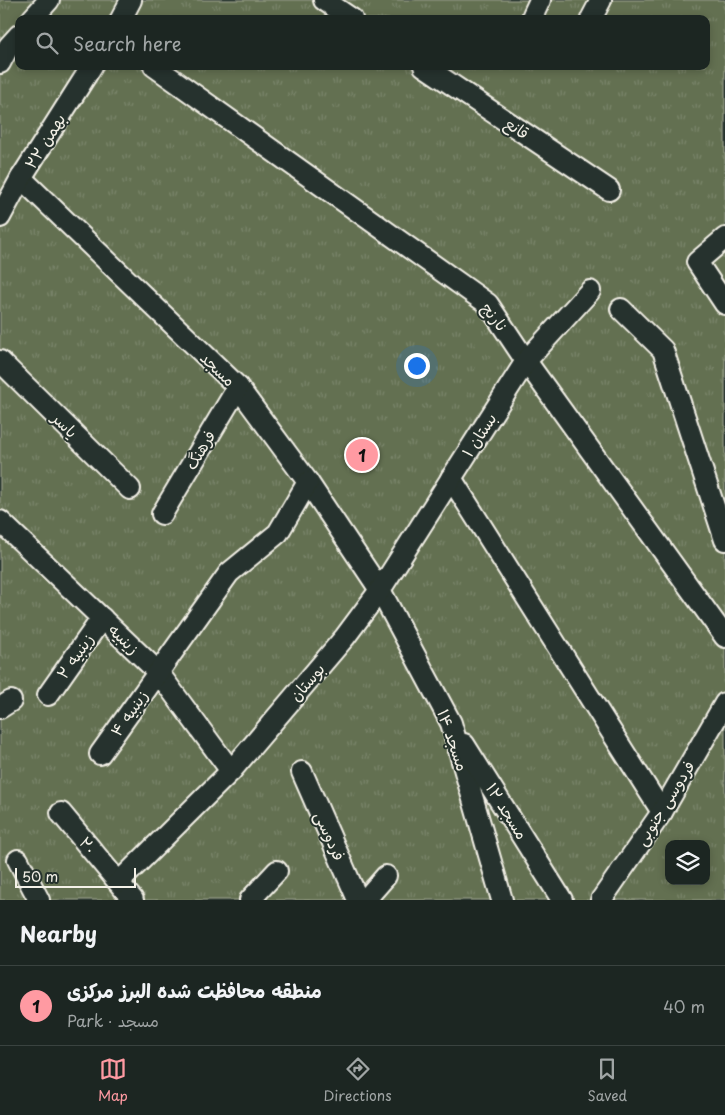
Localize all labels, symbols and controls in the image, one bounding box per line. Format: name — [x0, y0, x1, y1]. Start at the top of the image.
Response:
search box — [15, 15, 710, 70]
icon: search — [33, 29, 61, 57]
text: Search here — [73, 29, 182, 57]
street label: ۲۲ بهمن — [18, 108, 71, 173]
street label: قانع — [500, 110, 535, 145]
street label: نارنج — [477, 297, 515, 336]
street label: مسجد — [196, 345, 242, 391]
your location — [404, 353, 430, 379]
street label: یاسر — [46, 404, 84, 443]
street label: بستان ۱ — [455, 408, 501, 461]
street label: فرهنگ — [178, 425, 220, 474]
pin: 1 — [346, 436, 378, 474]
street label: زینبیه — [104, 618, 146, 659]
street label: زینبیه ۲ — [50, 628, 99, 683]
street label: بوستان — [283, 657, 330, 706]
street label: زینبیه ۴ — [103, 684, 153, 741]
street label: مسجد ۱۴ — [432, 705, 476, 774]
street label: فردوسی جنوبی — [629, 755, 700, 850]
street label: مسجد ۱۲ — [481, 777, 535, 844]
street label: فردوسی — [309, 807, 352, 864]
street label: ۲۰ — [74, 830, 103, 858]
map controls — [665, 840, 710, 885]
button: layers — [665, 840, 710, 885]
scale bar — [15, 865, 136, 888]
text: 50 m — [22, 866, 58, 887]
text: Nearby — [20, 917, 97, 949]
text: منطقه محافظت شده البرز مرکزی — [67, 976, 322, 1004]
text: 1 — [32, 994, 40, 1018]
text: 40 m — [663, 994, 705, 1018]
text: Park · مسجد — [67, 1008, 159, 1032]
tab: Map — [98, 1055, 128, 1106]
tab: Directions — [324, 1055, 392, 1106]
tab: Saved — [587, 1055, 627, 1106]

